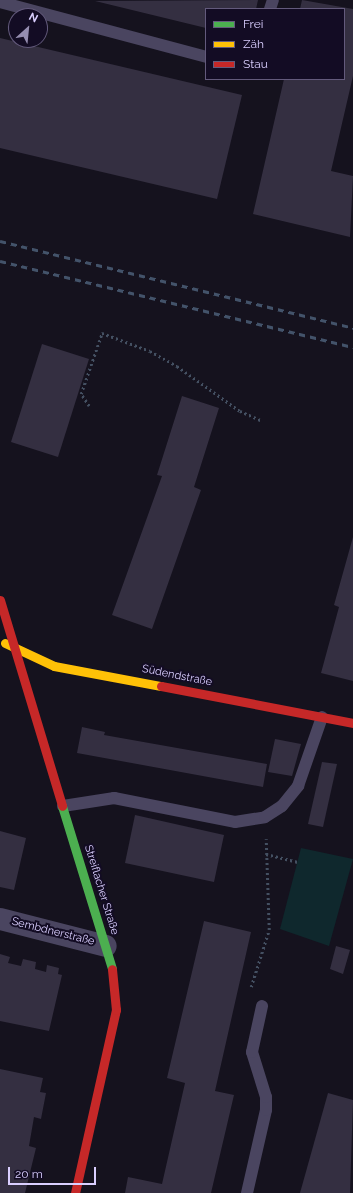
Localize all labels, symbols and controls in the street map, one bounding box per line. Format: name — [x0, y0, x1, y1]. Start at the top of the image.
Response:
north arrow — [8, 8, 48, 48]
legend — [205, 8, 345, 80]
text: N — [27, 10, 40, 25]
text: Frei — [243, 17, 263, 31]
text: Zäh — [243, 37, 264, 51]
text: Stau — [243, 57, 268, 71]
street label: Südendstraße — [141, 663, 213, 689]
street label: Streiflacher Straße — [81, 843, 121, 937]
street label: Sembdnerstraße — [10, 915, 96, 949]
scale bar — [10, 1159, 98, 1185]
text: 20 m — [15, 1167, 43, 1181]

